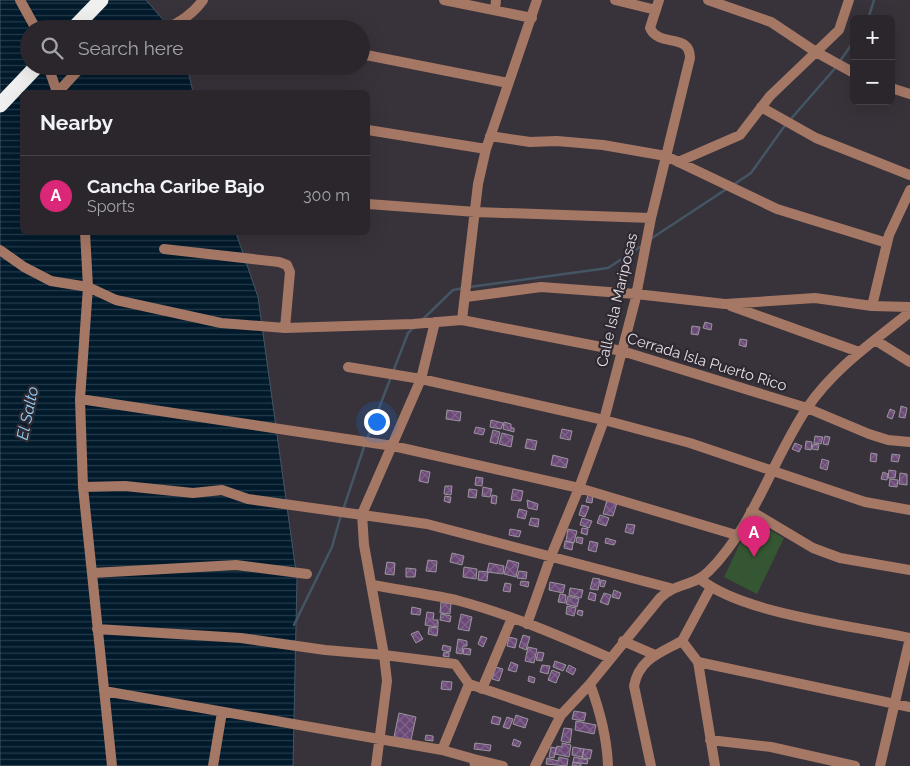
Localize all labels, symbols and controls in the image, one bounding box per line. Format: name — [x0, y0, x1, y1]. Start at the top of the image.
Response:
map controls — [850, 15, 895, 105]
button: + — [850, 15, 895, 60]
search box — [20, 20, 370, 75]
icon: search — [38, 34, 66, 62]
text: Search here — [78, 37, 184, 59]
button: − — [850, 60, 895, 105]
text: Nearby — [40, 110, 113, 135]
text: Cancha Caribe Bajo — [87, 175, 265, 197]
text: A — [51, 186, 61, 205]
text: 300 m — [303, 186, 350, 205]
text: Sports — [87, 197, 135, 216]
street label: Calle Isla Mariposas — [593, 231, 641, 369]
street label: Cerrada Isla Puerto Rico — [625, 329, 789, 395]
water label: El Salto — [13, 385, 42, 442]
your location — [364, 409, 390, 435]
pin: A — [738, 516, 770, 557]

